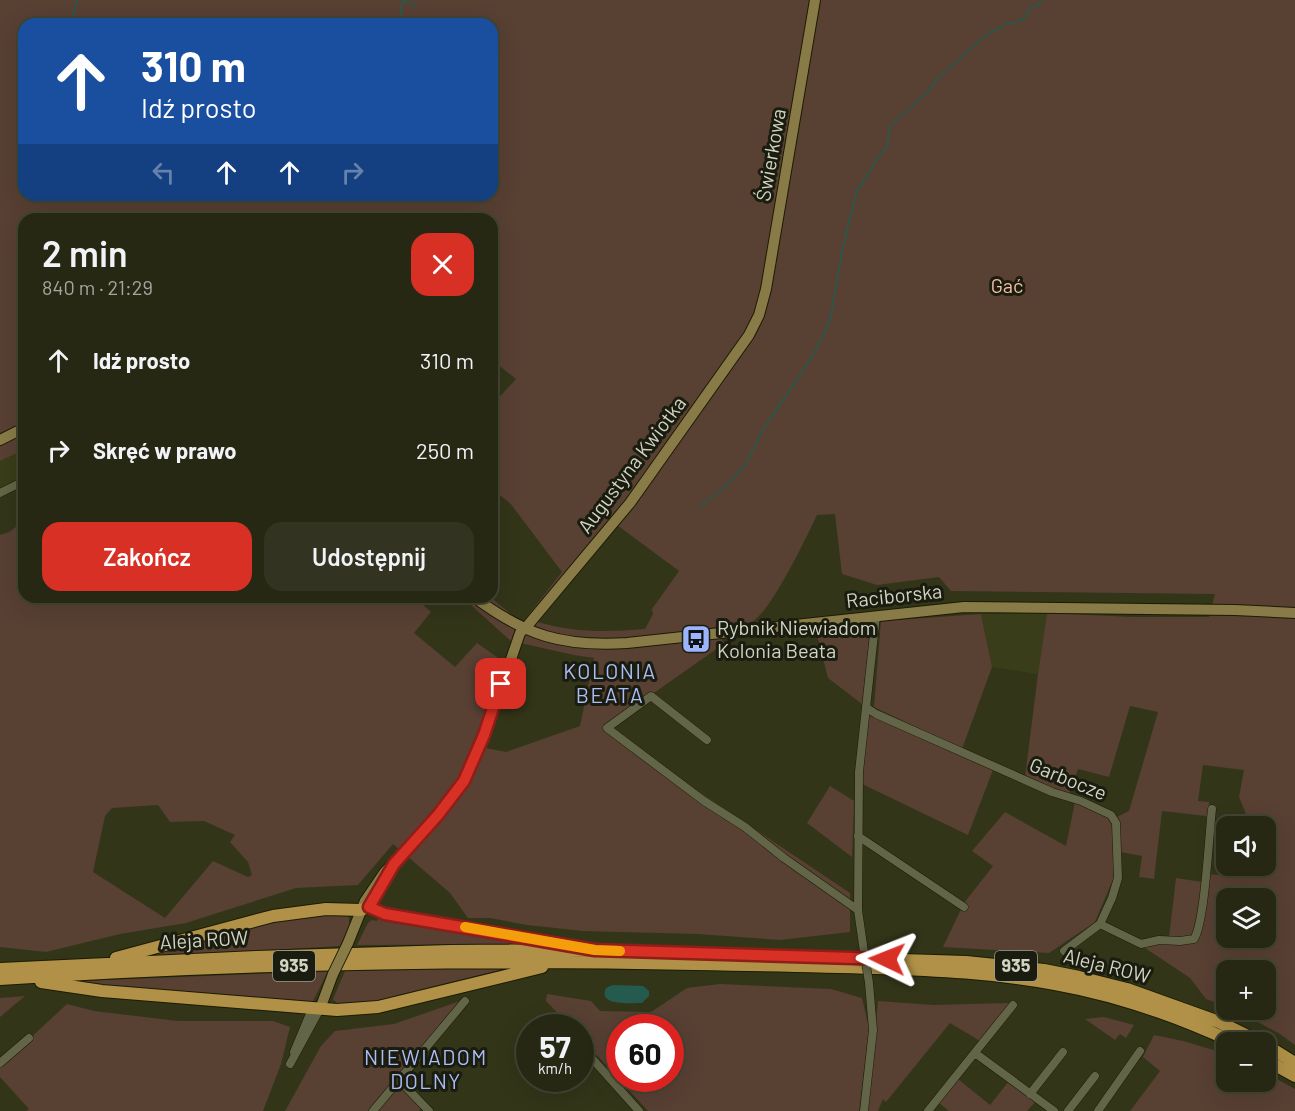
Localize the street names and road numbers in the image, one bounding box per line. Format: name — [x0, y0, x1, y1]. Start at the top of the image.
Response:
street label: Świerkowa — [750, 107, 790, 203]
street label: Augustyna Kwiotka — [572, 391, 690, 537]
street label: Raciborska — [845, 578, 943, 612]
street label: Garbocze — [1026, 752, 1111, 804]
street label: Aleja ROW — [159, 925, 249, 953]
street label: Aleja ROW — [1061, 943, 1154, 987]
road number: 935 — [273, 951, 315, 981]
road number: 935 — [995, 951, 1037, 981]

